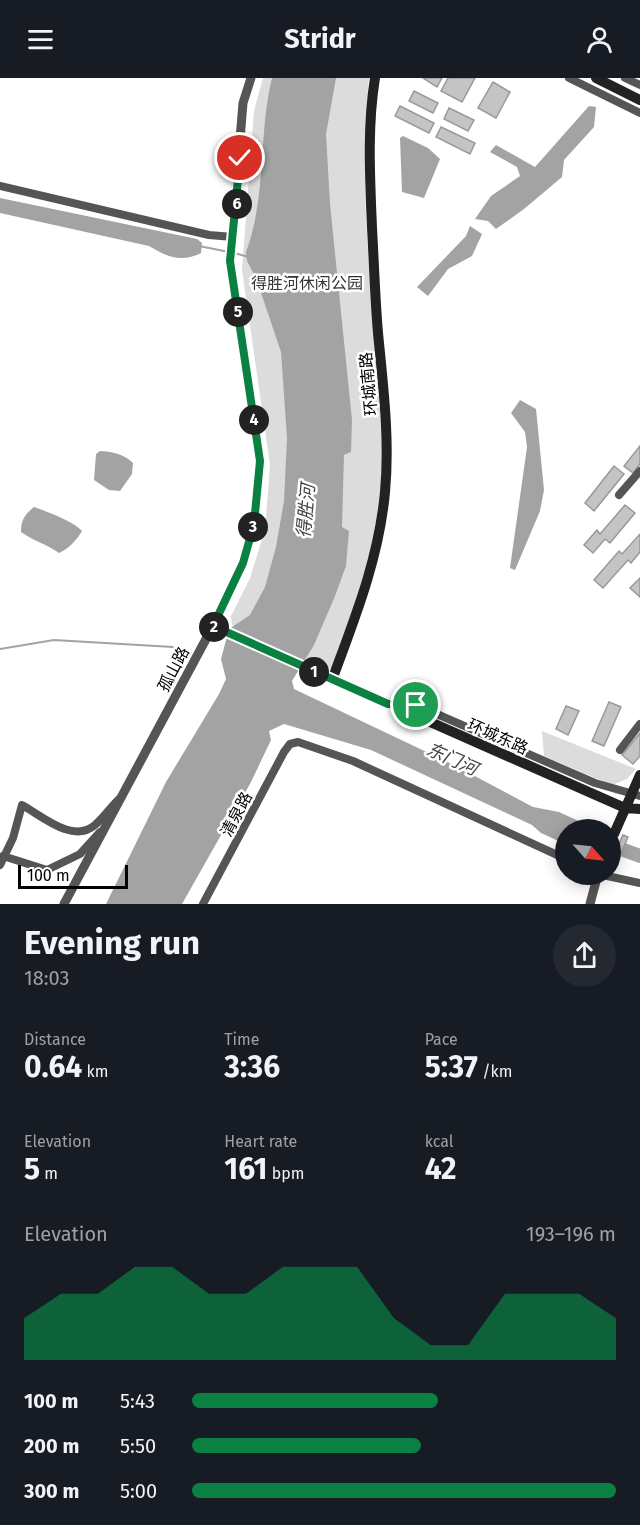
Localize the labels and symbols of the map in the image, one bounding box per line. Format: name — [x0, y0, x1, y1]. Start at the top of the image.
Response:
pin — [214, 132, 265, 183]
pin: 6 — [222, 189, 252, 219]
park label: 得胜河休闲公园 — [251, 274, 363, 293]
pin: 5 — [223, 297, 253, 327]
street label: 环城南路 — [356, 351, 381, 417]
pin: 4 — [239, 405, 269, 435]
water label: 得胜河 — [293, 480, 320, 539]
pin: 3 — [238, 512, 268, 542]
pin: 2 — [199, 612, 229, 642]
street label: 孤山路 — [154, 644, 193, 695]
pin: 1 — [299, 657, 329, 687]
pin — [390, 679, 441, 730]
street label: 环城东路 — [465, 715, 531, 758]
water label: 东门河 — [423, 738, 484, 781]
street label: 清泉路 — [217, 789, 256, 840]
north arrow — [555, 819, 621, 885]
scale bar — [18, 862, 128, 890]

